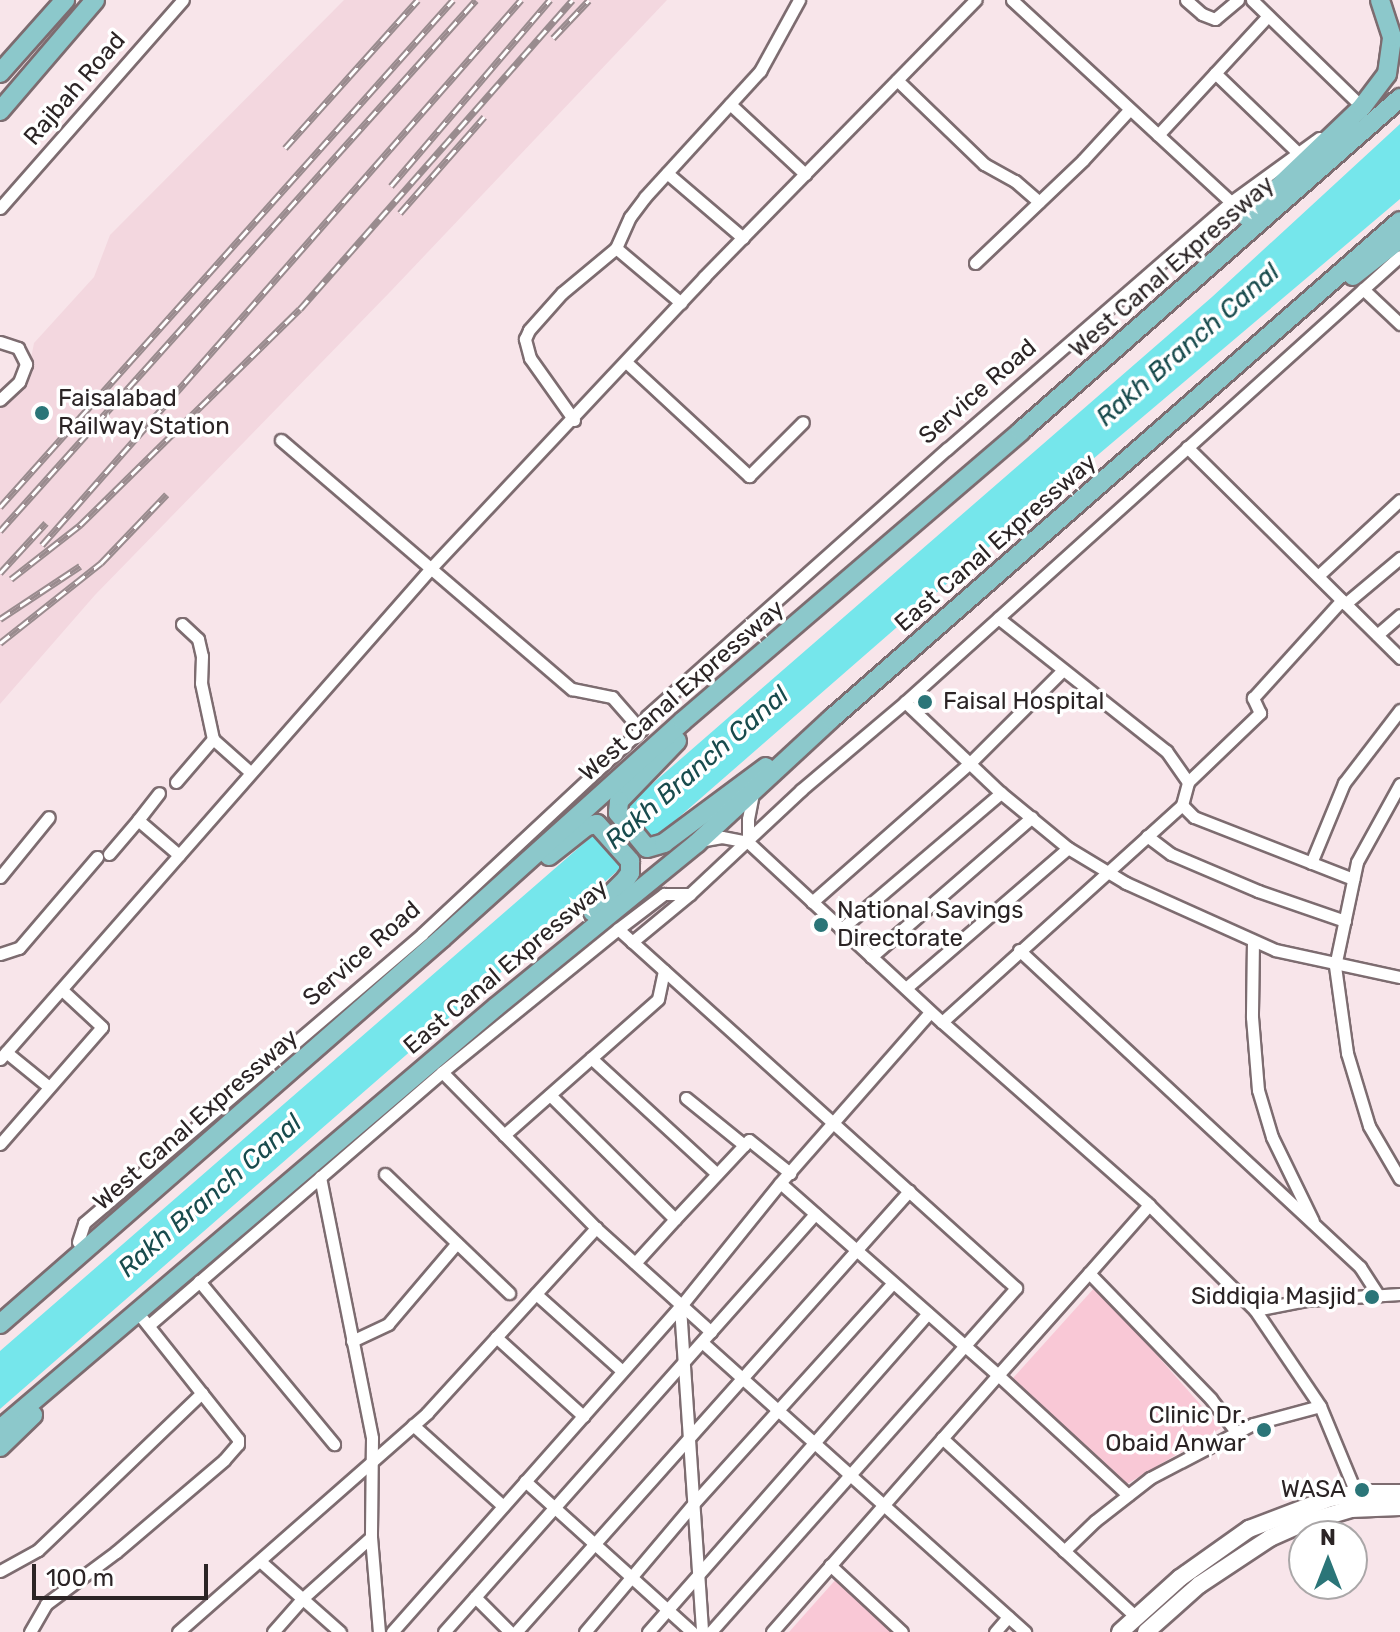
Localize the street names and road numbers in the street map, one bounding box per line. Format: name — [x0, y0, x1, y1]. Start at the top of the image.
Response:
street label: Rajbah Road — [18, 27, 132, 151]
street label: West Canal Expressway — [1064, 170, 1280, 364]
street label: Service Road — [913, 333, 1043, 451]
street label: East Canal Expressway — [889, 448, 1103, 638]
street label: West Canal Expressway — [574, 594, 790, 788]
street label: East Canal Expressway — [398, 873, 614, 1061]
street label: Service Road — [297, 895, 427, 1013]
street label: West Canal Expressway — [88, 1023, 304, 1217]

